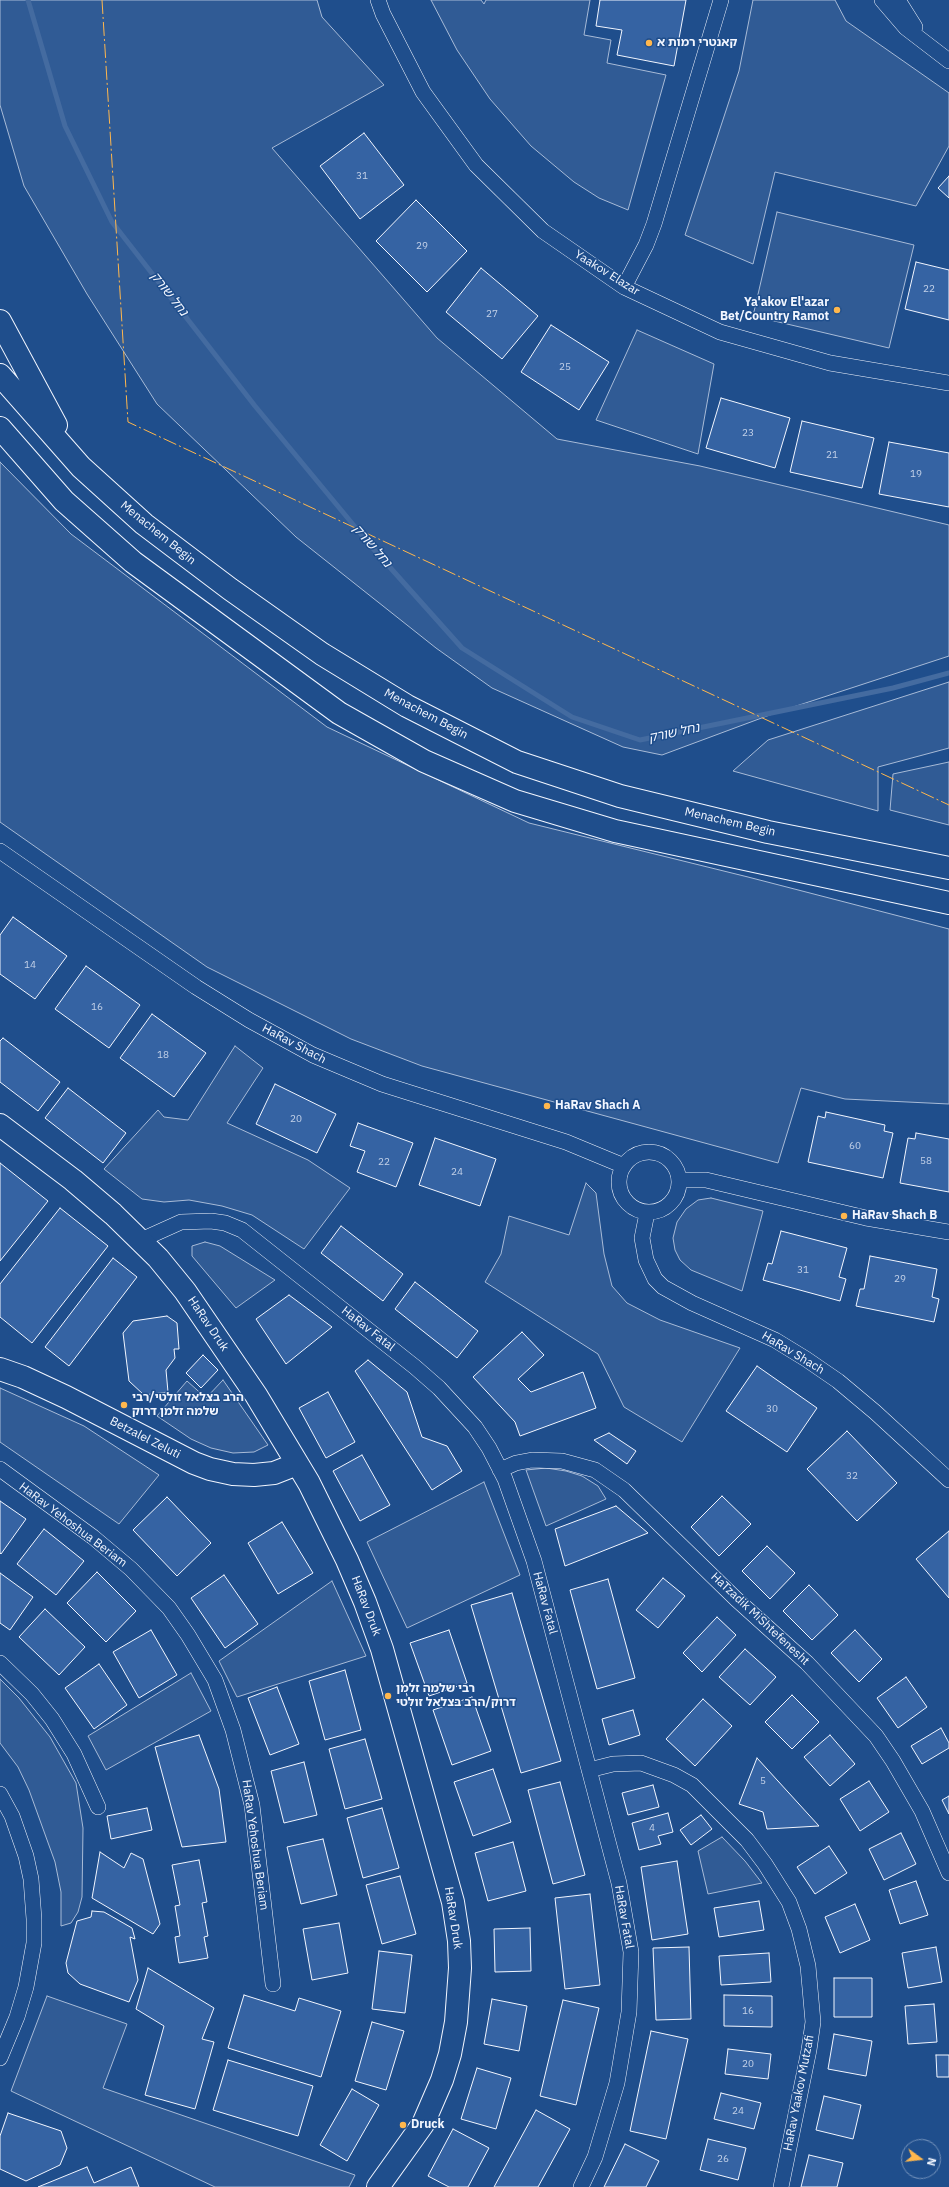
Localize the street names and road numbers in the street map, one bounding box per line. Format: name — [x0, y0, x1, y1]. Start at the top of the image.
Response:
street label: Yaakov Elazar — [572, 247, 642, 299]
street label: Menachem Begin — [117, 498, 199, 568]
street label: Menachem Begin — [382, 686, 470, 742]
street label: Menachem Begin — [683, 805, 777, 839]
street label: HaRav Shach — [259, 1021, 329, 1067]
street label: HaRav Druk — [184, 1294, 232, 1354]
street label: HaRav Fatal — [338, 1304, 398, 1354]
street label: HaRav Shach — [759, 1329, 827, 1377]
street label: Betzalel Zeluti — [107, 1414, 183, 1462]
street label: HaRav Yehoshua Beriam — [16, 1480, 130, 1570]
street label: HaRav Fatal — [530, 1570, 560, 1636]
street label: HaTzadik MiShtefenesht — [708, 1570, 812, 1668]
street label: HaRav Druk — [348, 1574, 384, 1638]
street label: HaRav Yehoshua Beriam — [239, 1779, 271, 1911]
street label: HaRav Fatal — [611, 1884, 637, 1950]
street label: HaRav Druk — [441, 1886, 465, 1950]
street label: HaRav Yaakov Mutzafi — [781, 2034, 817, 2152]

